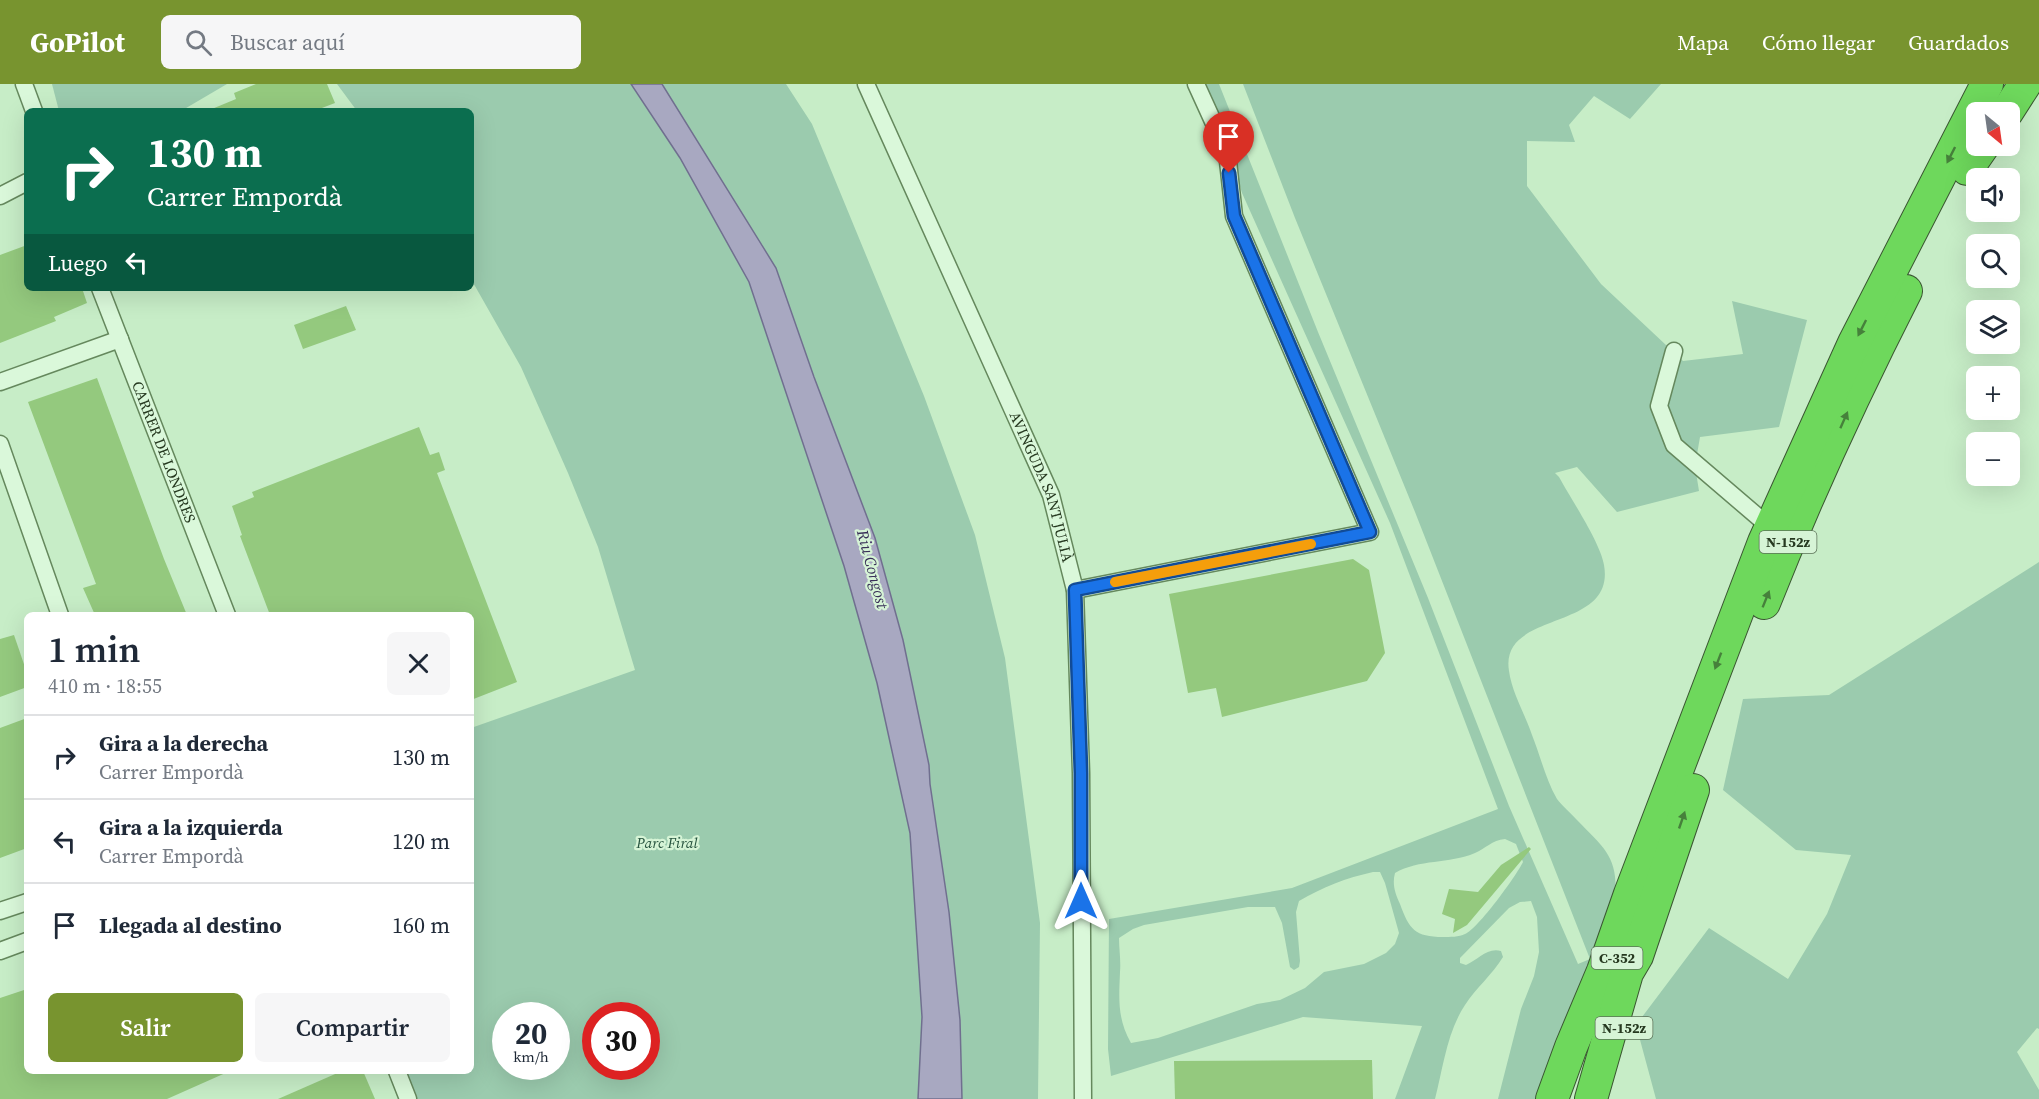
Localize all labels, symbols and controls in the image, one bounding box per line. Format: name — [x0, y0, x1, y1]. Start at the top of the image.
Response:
search box — [161, 15, 581, 69]
text: GoPilot — [30, 23, 125, 61]
icon: search — [182, 26, 215, 59]
text: Buscar aquí — [230, 27, 345, 57]
text: Mapa — [1677, 28, 1729, 57]
text: Cómo llegar — [1762, 28, 1875, 57]
text: Guardados — [1908, 28, 2009, 57]
north arrow — [1966, 102, 2020, 156]
map controls — [1966, 102, 2020, 486]
pin — [1203, 111, 1254, 173]
icon: arrive — [1212, 120, 1245, 153]
text: 130 m — [147, 123, 262, 181]
icon: right — [48, 132, 126, 210]
one-way arrow — [1946, 146, 1956, 163]
button: sound — [1966, 168, 2020, 222]
text: Carrer Empordà — [147, 178, 342, 215]
button: search — [1966, 234, 2020, 288]
icon: left — [120, 246, 153, 279]
text: Luego — [48, 248, 108, 278]
button: layers — [1966, 300, 2020, 354]
one-way arrow — [1857, 320, 1867, 337]
button: + — [1966, 366, 2020, 420]
street label: CARRER DE LONDRES — [127, 378, 201, 526]
street label: AVINGUDA SANT JULIÀ — [1005, 408, 1079, 564]
one-way arrow — [1839, 411, 1849, 429]
button: − — [1966, 432, 2020, 486]
water label: Riu Congost — [852, 526, 894, 611]
road number: N-152z — [1760, 531, 1816, 553]
one-way arrow — [1761, 589, 1771, 607]
text: 1 min — [48, 625, 140, 674]
button: close — [387, 632, 450, 695]
one-way arrow — [1713, 653, 1723, 671]
text: 410 m · 18:55 — [48, 672, 162, 700]
text: Gira a la derecha — [99, 728, 268, 758]
icon: right — [48, 741, 81, 774]
text: 130 m — [392, 742, 450, 772]
text: Carrer Empordà — [99, 758, 244, 786]
one-way arrow — [1678, 811, 1688, 829]
text: Gira a la izquierda — [99, 812, 283, 842]
icon: left — [48, 825, 81, 858]
text: 120 m — [392, 826, 450, 856]
park label: Parc Firal — [635, 832, 698, 853]
text: Carrer Empordà — [99, 842, 244, 870]
position arrow — [1049, 869, 1113, 933]
icon: arrive — [48, 909, 81, 942]
text: Llegada al destino — [99, 910, 282, 940]
text: 160 m — [392, 910, 450, 940]
road number: C-352 — [1592, 947, 1642, 969]
button: Salir — [48, 993, 243, 1062]
button: Compartir — [255, 993, 450, 1062]
speed limit sign: 30 — [582, 1002, 660, 1080]
text: 20 — [515, 1013, 547, 1054]
road number: N-152z — [1596, 1017, 1652, 1039]
text: km/h — [513, 1046, 549, 1067]

